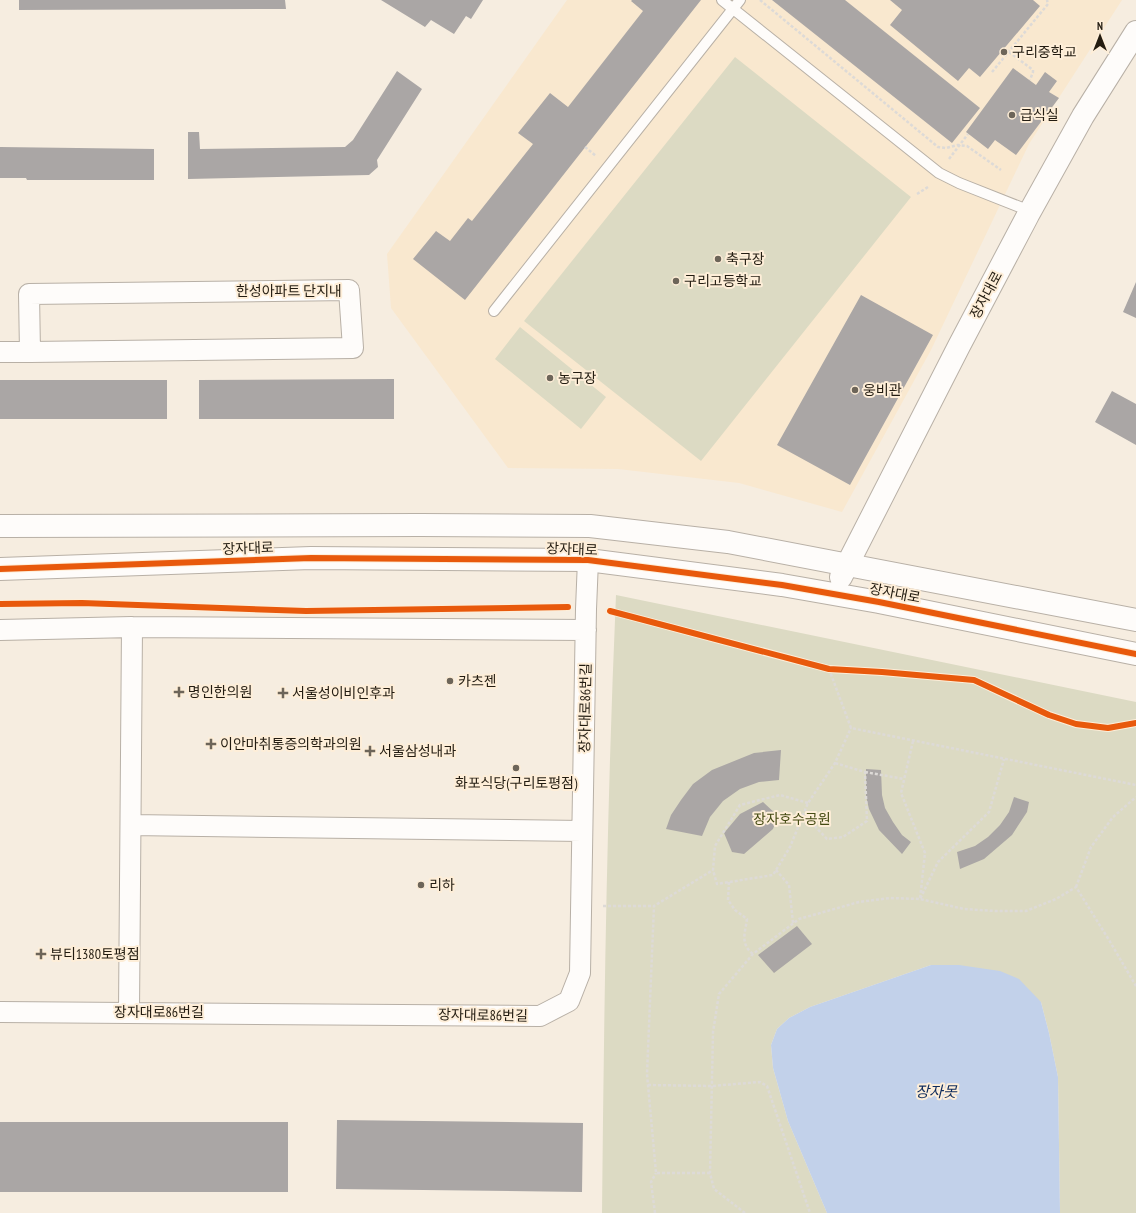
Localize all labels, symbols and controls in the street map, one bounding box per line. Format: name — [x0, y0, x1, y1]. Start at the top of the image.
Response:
north arrow — [1080, 16, 1120, 56]
text: N — [1097, 19, 1103, 33]
place label: 구리중학교 — [1012, 43, 1077, 61]
marker: 구리중학교 — [999, 47, 1009, 57]
place label: 급식실 — [1020, 106, 1059, 124]
marker: 급식실 — [1007, 110, 1017, 120]
place label: 축구장 — [726, 250, 765, 268]
marker: 축구장 — [713, 254, 723, 264]
street label: 장자대로 — [966, 268, 1006, 322]
place label: 구리고등학교 — [684, 272, 761, 290]
marker: 구리고등학교 — [671, 276, 681, 286]
street label: 한성아파트 단지내 — [236, 282, 342, 300]
place label: 농구장 — [558, 369, 597, 387]
marker: 농구장 — [545, 373, 555, 383]
place label: 웅비관 — [863, 381, 902, 399]
marker: 웅비관 — [850, 385, 860, 395]
street label: 장자대로 — [222, 538, 274, 558]
street label: 장자대로 — [546, 539, 598, 559]
street label: 장자대로 — [868, 579, 922, 607]
street label: 장자대로86번길 — [575, 663, 595, 753]
place label: 카츠젠 — [458, 672, 497, 690]
marker: 카츠젠 — [445, 676, 455, 686]
place label: 명인한의원 — [188, 683, 252, 701]
place label: 서울성이비인후과 — [292, 684, 395, 702]
marker: 명인한의원 — [173, 686, 185, 698]
marker: 서울성이비인후과 — [277, 687, 289, 699]
place label: 이안마취통증의학과의원 — [220, 735, 362, 753]
marker: 이안마취통증의학과의원 — [205, 738, 217, 750]
place label: 서울삼성내과 — [379, 742, 456, 760]
marker: 서울삼성내과 — [364, 745, 376, 757]
marker: 화포식당(구리토평점) — [511, 763, 521, 773]
place label: 화포식당(구리토평점) — [455, 774, 578, 792]
park label: 장자호수공원 — [753, 810, 831, 828]
place label: 리하 — [429, 876, 455, 894]
marker: 리하 — [416, 880, 426, 890]
place label: 뷰티1380토평점 — [50, 945, 140, 963]
marker: 뷰티1380토평점 — [35, 948, 47, 960]
street label: 장자대로86번길 — [114, 1003, 204, 1021]
street label: 장자대로86번길 — [438, 1005, 528, 1025]
water label: 장자못 — [915, 1082, 958, 1101]

